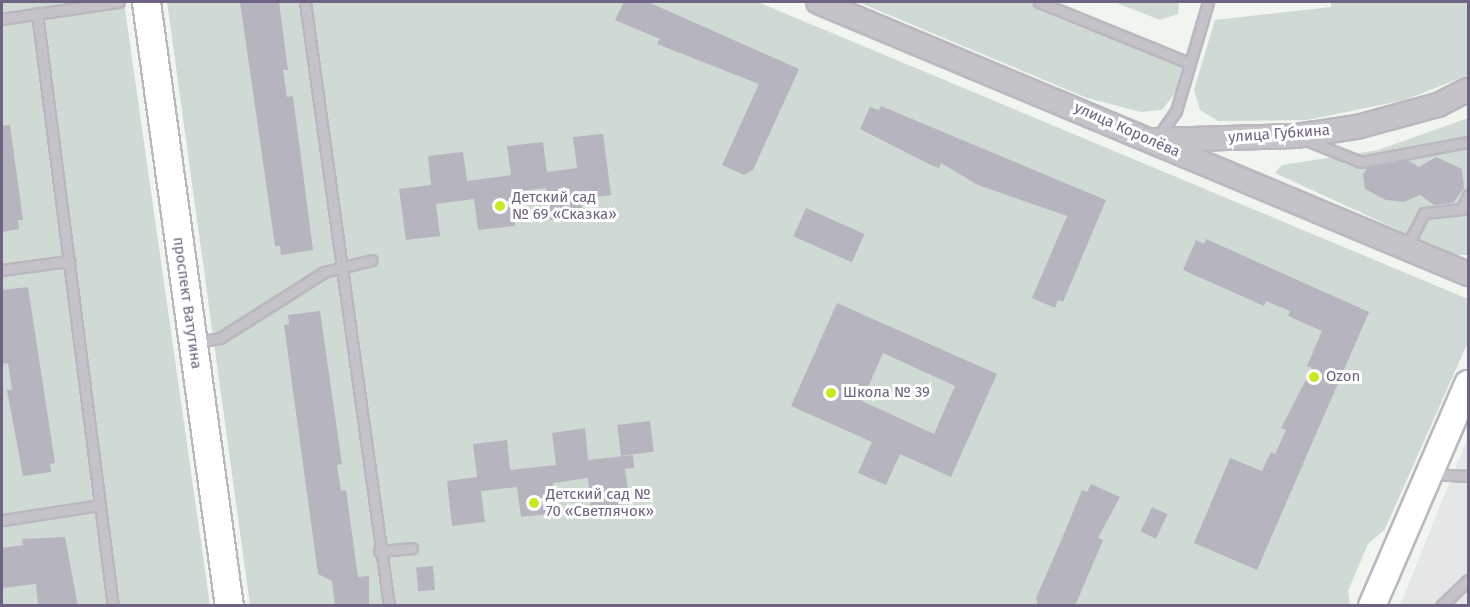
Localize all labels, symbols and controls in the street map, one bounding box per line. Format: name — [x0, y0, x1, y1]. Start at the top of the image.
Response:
street label: улица Королёва — [1071, 99, 1183, 161]
street label: улица Губкина — [1227, 121, 1331, 147]
place label: Детский сад № 69 «Сказка» — [512, 188, 617, 223]
marker: Детский сад № 69 «Сказка» — [493, 199, 507, 213]
street label: проспект Ватутина — [169, 236, 205, 370]
place label: Ozon — [1326, 368, 1360, 386]
marker: Ozon — [1307, 370, 1321, 384]
place label: Школа № 39 — [843, 384, 930, 402]
marker: Школа № 39 — [824, 386, 838, 400]
place label: Детский сад № 70 «Светлячок» — [546, 485, 654, 520]
marker: Детский сад № 70 «Светлячок» — [527, 496, 541, 510]

